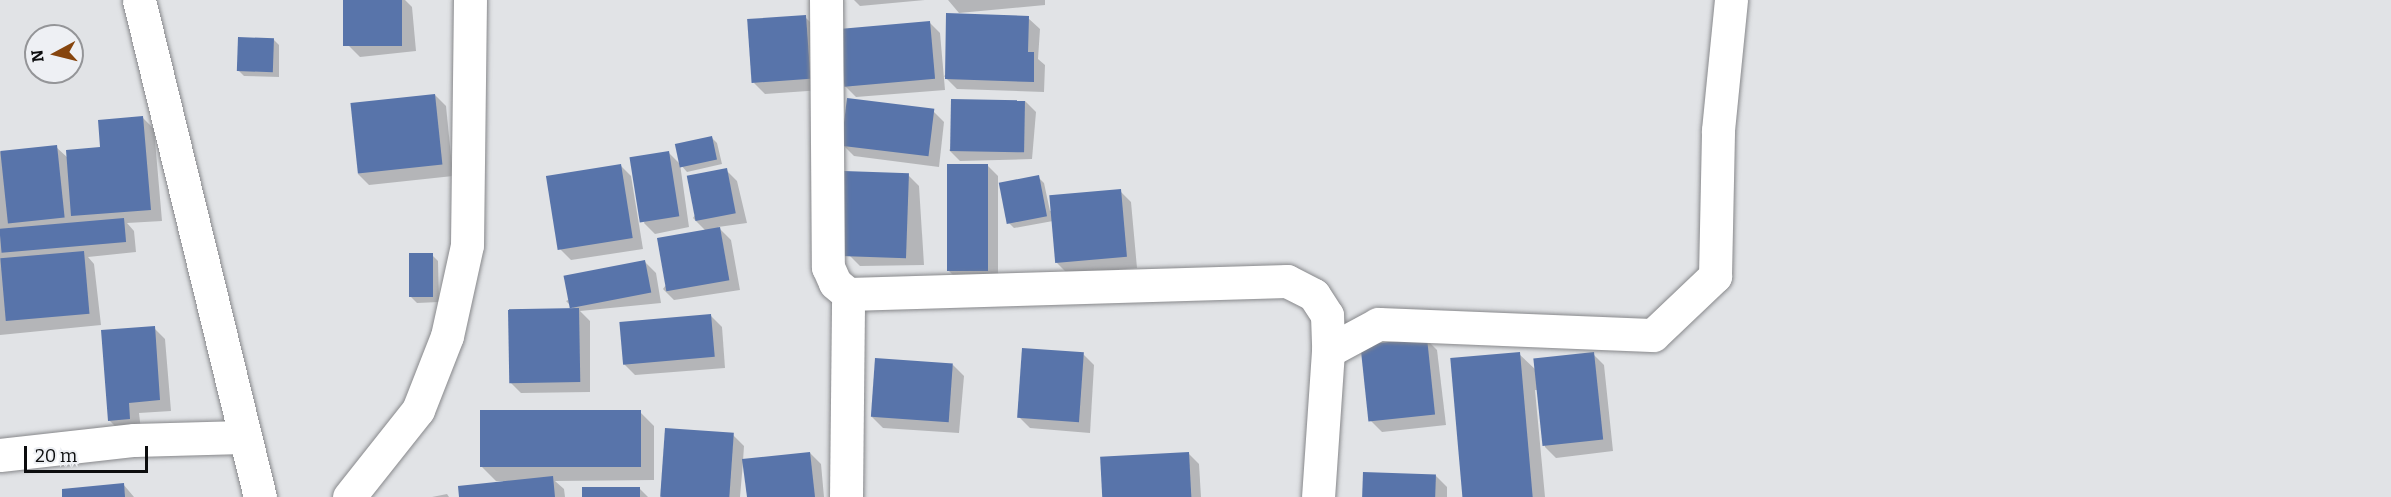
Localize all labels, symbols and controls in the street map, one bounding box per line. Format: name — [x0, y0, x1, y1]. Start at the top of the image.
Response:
north arrow — [24, 24, 84, 84]
text: N — [27, 49, 48, 63]
scale bar — [27, 434, 152, 472]
text: 20 m — [35, 445, 77, 467]

